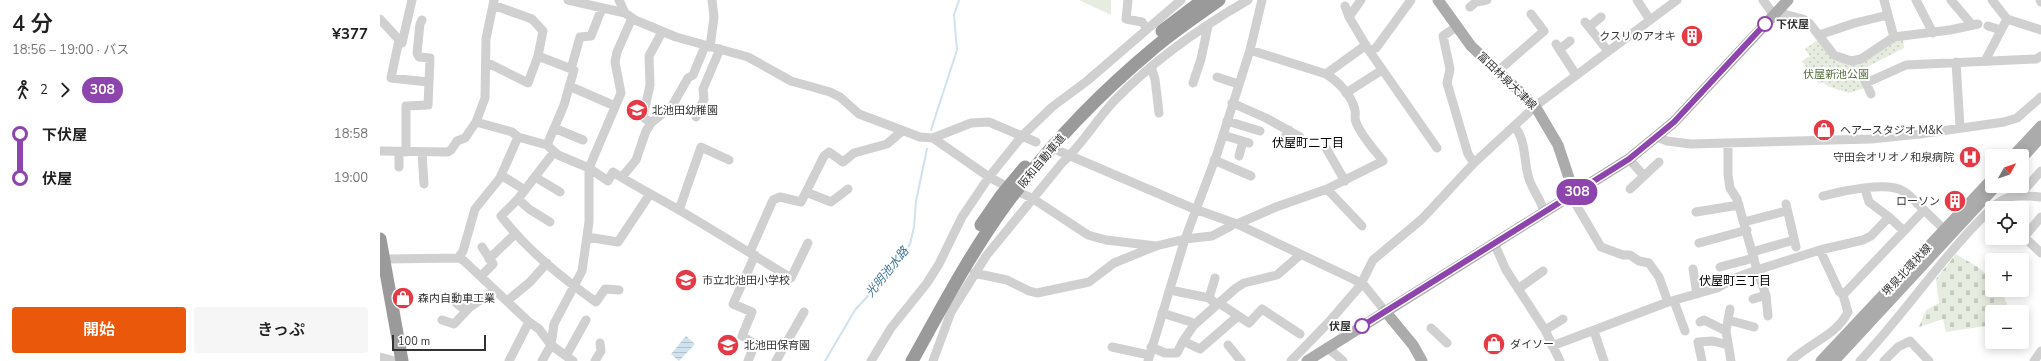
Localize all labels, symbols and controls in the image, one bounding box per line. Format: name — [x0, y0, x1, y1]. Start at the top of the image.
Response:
text: 4 分 — [12, 9, 53, 39]
marker: 下伏屋 — [1757, 16, 1773, 32]
place label: 下伏屋 — [1776, 17, 1809, 32]
building icon: クスリのアオキ — [1679, 23, 1705, 49]
text: ¥377 — [332, 24, 368, 44]
place label: クスリのアオキ — [1599, 29, 1676, 44]
text: 18:56 – 19:00 · バス — [12, 41, 129, 59]
street label: 富田林泉大津線 — [1474, 49, 1540, 113]
park label: 伏屋新池公園 — [1803, 67, 1869, 82]
icon: walk — [12, 79, 34, 101]
icon: forward — [54, 79, 76, 101]
text: 308 — [90, 80, 115, 99]
text: 2 — [40, 81, 48, 99]
school or university icon: 北池田幼稚園 — [624, 97, 650, 123]
place label: 北池田幼稚園 — [652, 103, 718, 118]
shop icon: ヘアースタジオ M&K — [1811, 117, 1837, 143]
place label: ヘアースタジオ M&K — [1840, 123, 1944, 138]
text: 下伏屋 — [42, 125, 87, 145]
text: 18:58 — [334, 125, 368, 143]
street label: 阪和自動車道 — [1015, 131, 1069, 191]
district label: 伏屋町二丁目 — [1272, 135, 1344, 151]
hospital icon: 守田会オリオノ和泉病院 — [1957, 144, 1983, 170]
north arrow — [1985, 149, 2029, 193]
map controls — [1985, 149, 2029, 349]
place label: 守田会オリオノ和泉病院 — [1833, 150, 1954, 165]
text: 伏屋 — [42, 169, 72, 189]
text: 19:00 — [334, 169, 368, 187]
line badge: 308 — [1554, 179, 1600, 205]
text: 308 — [1564, 182, 1590, 201]
building icon: ローソン — [1942, 188, 1968, 214]
place label: ローソン — [1896, 194, 1940, 209]
button: locate — [1985, 201, 2029, 245]
street label: 堺泉北環状線 — [1879, 241, 1935, 299]
water label: 光明池水路 — [862, 243, 913, 300]
button: + — [1985, 253, 2029, 297]
school or university icon: 市立北池田小学校 — [673, 267, 699, 293]
place label: 市立北池田小学校 — [702, 273, 790, 288]
district label: 伏屋町三丁目 — [1699, 273, 1771, 289]
shop icon: 森内自動車工業 — [390, 285, 416, 311]
place label: 森内自動車工業 — [418, 291, 495, 306]
button: − — [1985, 305, 2029, 349]
button: 開始 — [12, 307, 186, 353]
button: きっぷ — [194, 307, 368, 353]
marker: 伏屋 — [1354, 318, 1370, 334]
place label: 伏屋 — [1329, 319, 1351, 334]
shop icon: ダイソー — [1481, 331, 1507, 357]
school or university icon: 北池田保育園 — [715, 332, 741, 358]
scale bar — [392, 333, 486, 352]
text: 100 m — [398, 334, 430, 349]
place label: ダイソー — [1510, 337, 1554, 352]
place label: 北池田保育園 — [744, 338, 810, 353]

